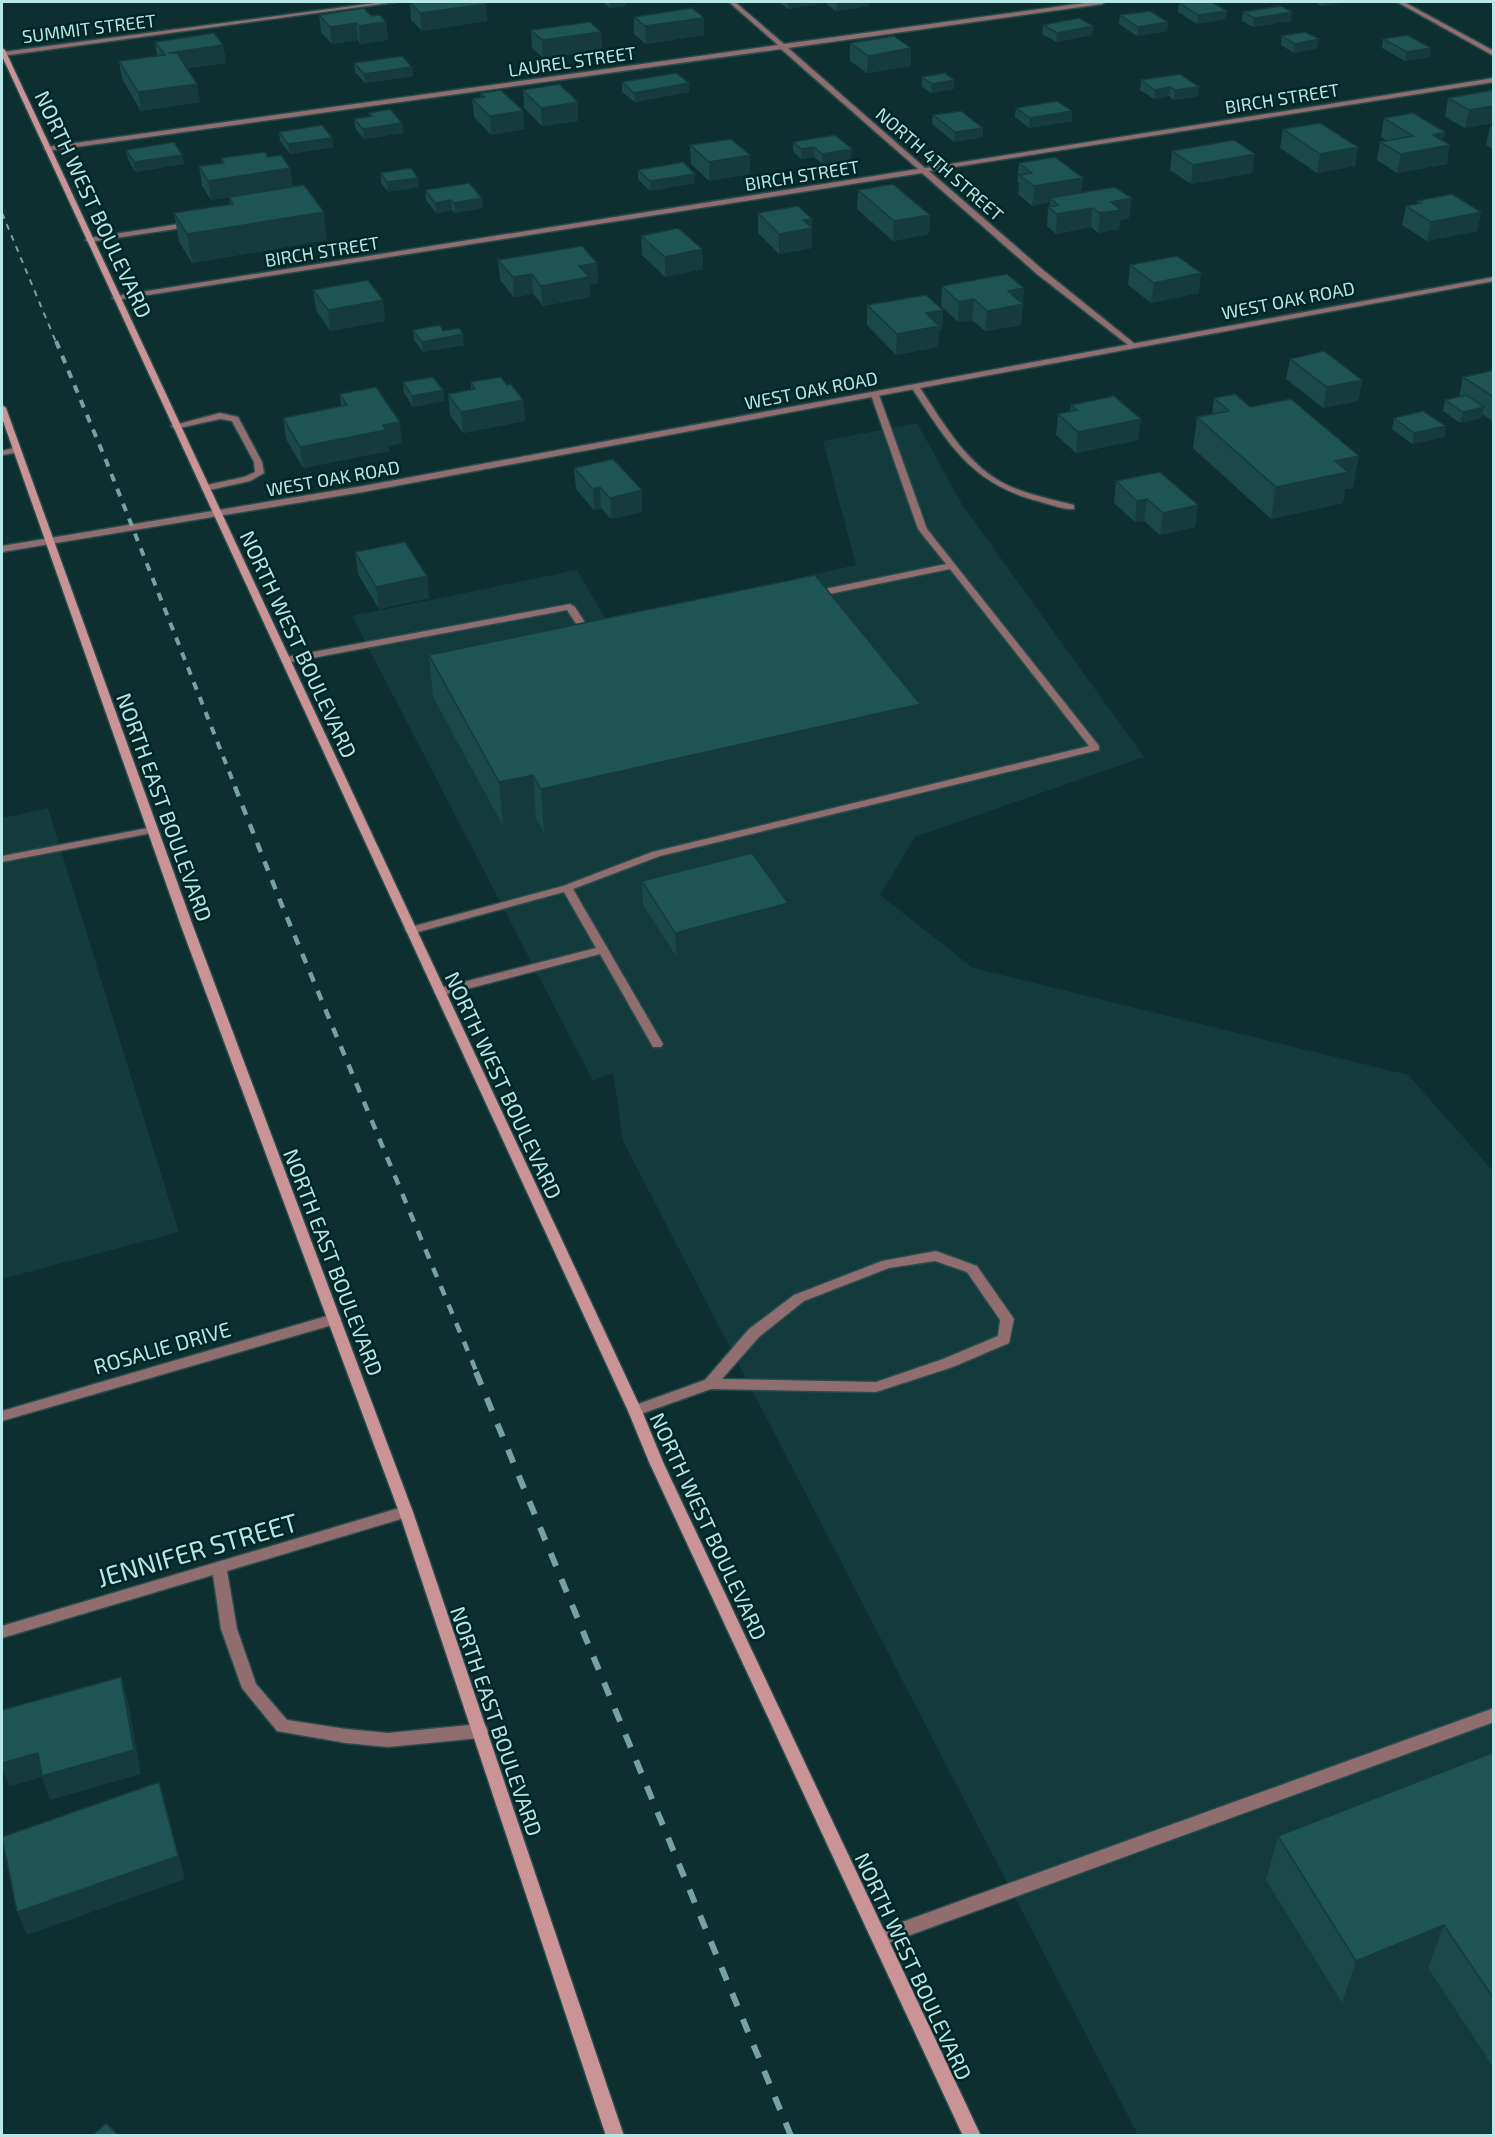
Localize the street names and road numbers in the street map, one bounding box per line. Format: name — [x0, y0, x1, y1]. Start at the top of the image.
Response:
street label: SUMMIT STREET — [21, 9, 158, 47]
street label: LAUREL STREET — [507, 41, 638, 81]
street label: BIRCH STREET — [1223, 78, 1341, 118]
street label: NORTH WEST BOULEVARD — [30, 86, 158, 322]
street label: NORTH 4TH STREET — [872, 103, 1009, 226]
street label: BIRCH STREET — [743, 155, 861, 195]
street label: BIRCH STREET — [263, 231, 381, 271]
street label: WEST OAK ROAD — [1220, 276, 1356, 324]
street label: WEST OAK ROAD — [743, 366, 879, 414]
street label: WEST OAK ROAD — [265, 455, 401, 501]
street label: NORTH WEST BOULEVARD — [235, 526, 363, 762]
street label: NORTH EAST BOULEVARD — [112, 689, 218, 925]
street label: NORTH WEST BOULEVARD — [440, 967, 568, 1203]
street label: NORTH EAST BOULEVARD — [279, 1145, 389, 1379]
street label: ROSALIE DRIVE — [91, 1315, 233, 1379]
street label: NORTH WEST BOULEVARD — [645, 1408, 773, 1644]
street label: JENNIFER STREET — [93, 1506, 301, 1592]
street label: NORTH EAST BOULEVARD — [446, 1603, 548, 1839]
street label: NORTH WEST BOULEVARD — [850, 1848, 978, 2084]

